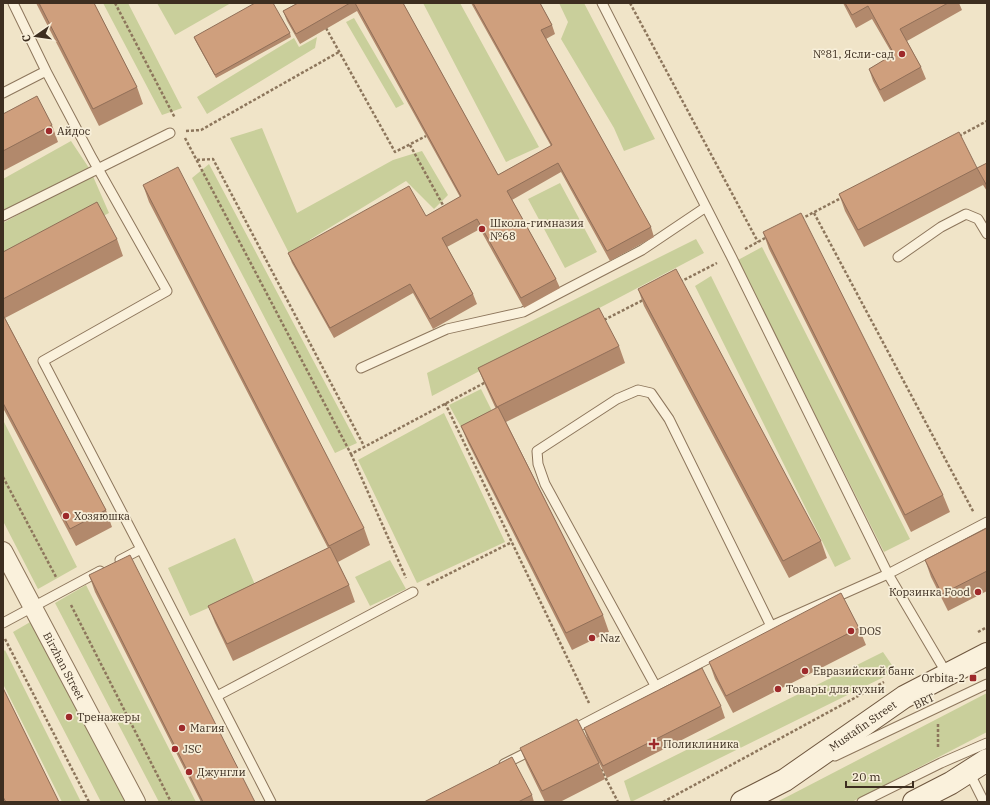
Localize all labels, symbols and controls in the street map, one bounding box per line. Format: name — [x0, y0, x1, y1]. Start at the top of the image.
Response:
north arrow — [16, 16, 56, 56]
text: С — [19, 33, 34, 43]
place label: №81, Ясли-сад — [813, 47, 894, 61]
marker: №81, Ясли-сад — [897, 49, 907, 59]
place label: Айдос — [57, 124, 91, 138]
marker: Айдос — [44, 126, 54, 136]
place label: Школа-гимназия №68 — [490, 216, 584, 243]
marker: Школа-гимназия №68 — [477, 224, 487, 234]
place label: Хозяюшка — [74, 509, 130, 523]
marker: Хозяюшка — [61, 511, 71, 521]
place label: Корзинка Food — [889, 585, 970, 599]
marker: Корзинка Food — [973, 587, 983, 597]
place label: DOS — [859, 624, 881, 638]
marker: DOS — [846, 626, 856, 636]
street label: Birzhan Street — [40, 630, 88, 702]
place label: Naz — [600, 631, 621, 645]
marker: Naz — [587, 633, 597, 643]
place label: Евразийский банк — [813, 664, 915, 678]
marker: Евразийский банк — [800, 666, 810, 676]
place label: Orbita-2 — [921, 671, 965, 685]
marker: Orbita-2 — [968, 673, 978, 683]
place label: Товары для кухни — [786, 682, 885, 696]
marker: Товары для кухни — [773, 684, 783, 694]
street label: BRT — [911, 690, 937, 712]
street label: Mustafin Street — [826, 697, 899, 754]
place label: Тренажеры — [77, 710, 140, 724]
marker: Тренажеры — [64, 712, 74, 722]
place label: Магия — [190, 721, 225, 735]
marker: Магия — [177, 723, 187, 733]
place label: Поликлиника — [663, 737, 739, 751]
marker: Поликлиника — [648, 738, 660, 750]
place label: JSC — [183, 742, 202, 756]
marker: JSC — [170, 744, 180, 754]
scale bar — [846, 763, 913, 789]
place label: Джунгли — [197, 765, 246, 779]
marker: Джунгли — [184, 767, 194, 777]
text: 20 m — [852, 769, 881, 784]

